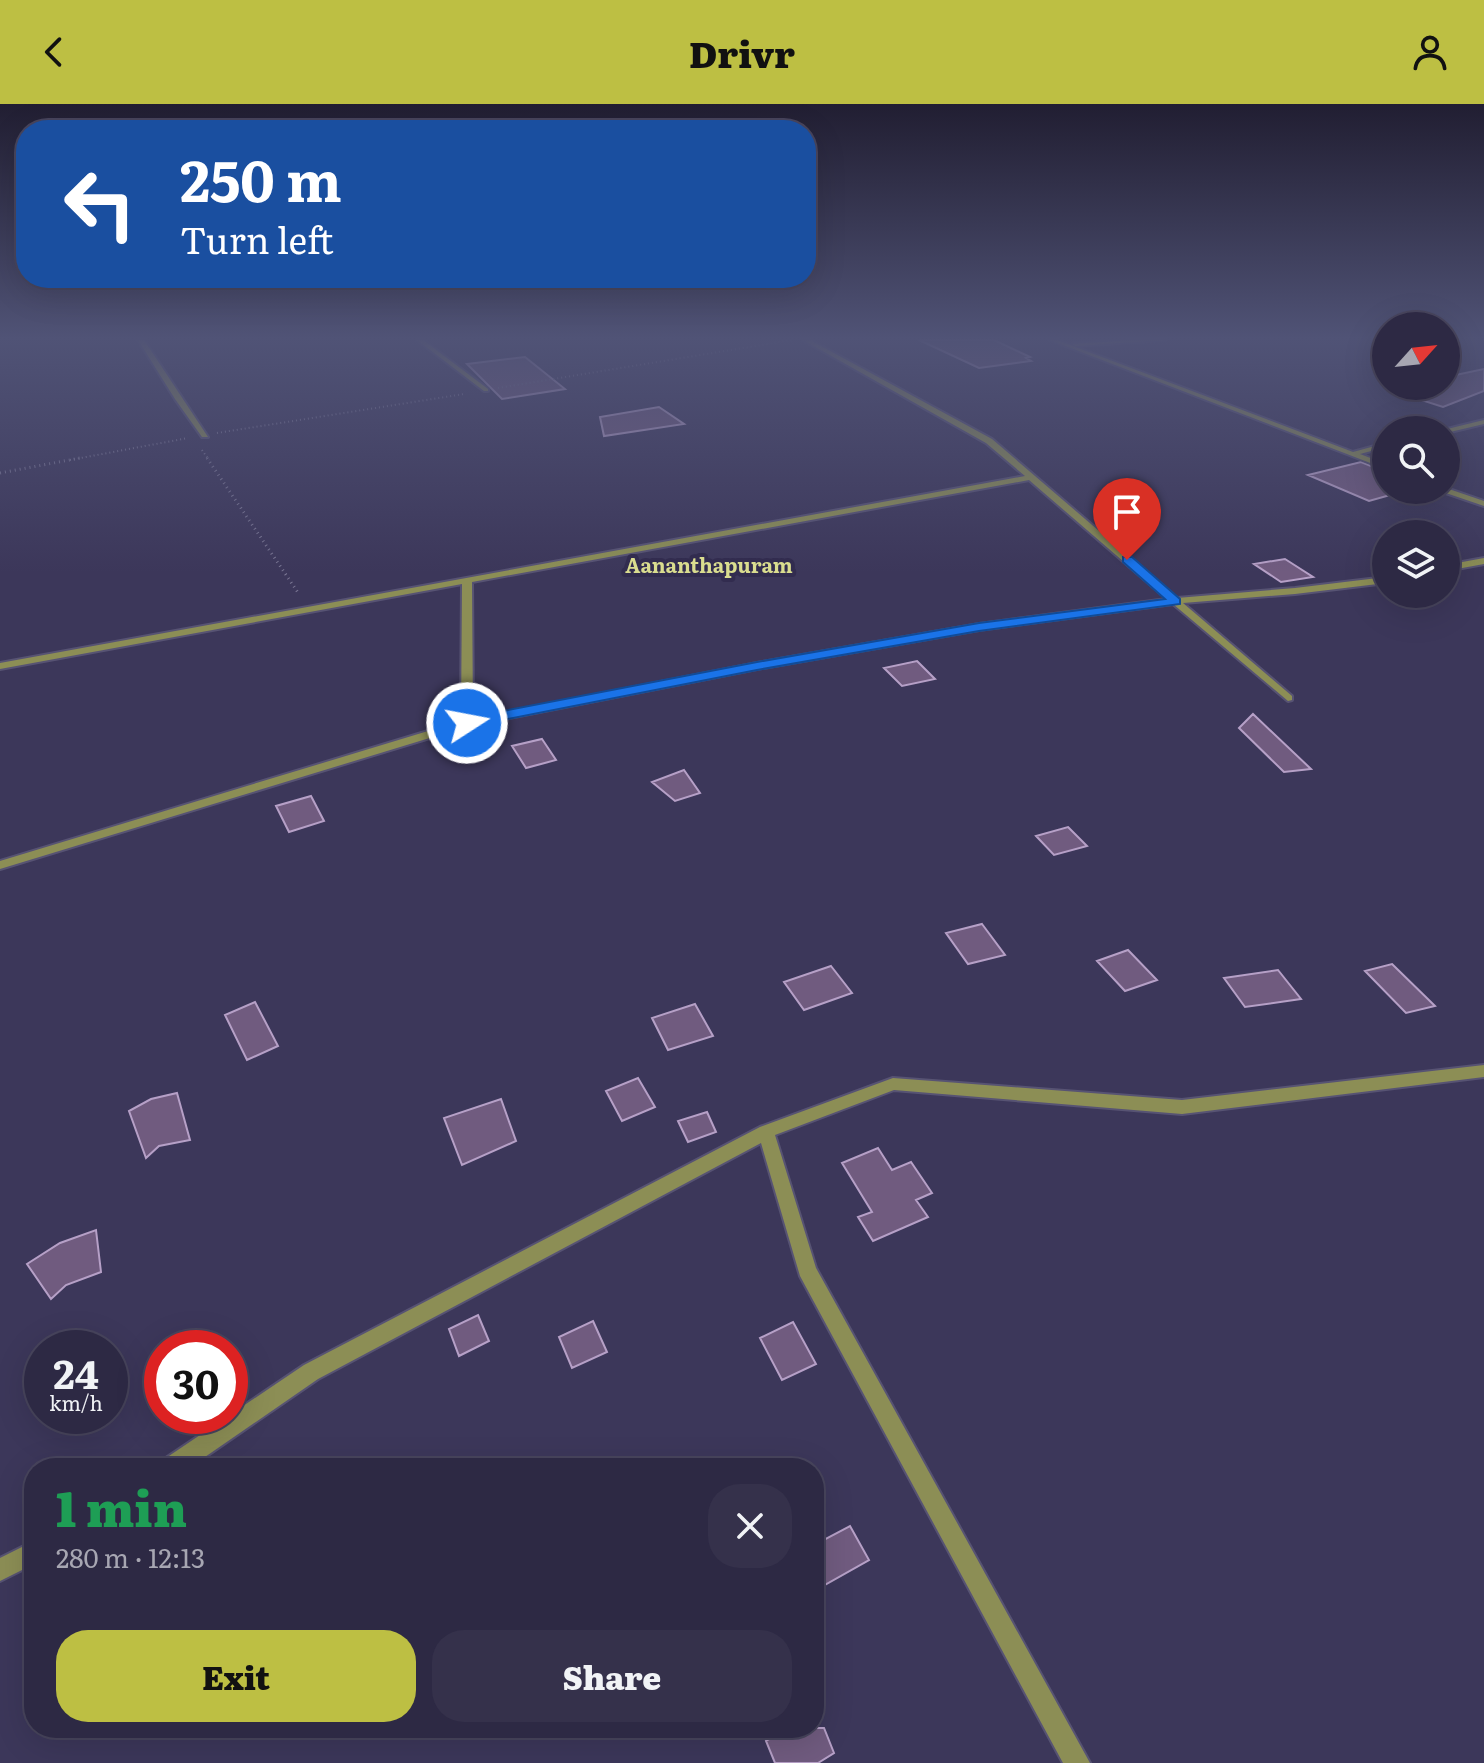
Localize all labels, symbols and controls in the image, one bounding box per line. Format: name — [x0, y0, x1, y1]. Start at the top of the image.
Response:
text: Drivr — [689, 26, 795, 79]
icon: back — [32, 30, 76, 74]
icon: person — [1408, 30, 1452, 74]
text: 250 m — [180, 136, 342, 219]
icon: left — [48, 152, 152, 256]
text: Turn left — [180, 212, 334, 265]
north arrow — [1372, 312, 1460, 400]
map controls — [1372, 312, 1460, 608]
button: search — [1372, 416, 1460, 504]
pin — [1093, 478, 1161, 560]
icon: arrive — [1105, 490, 1149, 534]
button: layers — [1372, 520, 1460, 608]
district label: Aananthapuram — [625, 549, 793, 579]
position arrow — [425, 681, 509, 765]
speed limit sign: 30 — [144, 1330, 248, 1434]
text: 24 — [53, 1342, 99, 1401]
text: km/h — [49, 1387, 103, 1417]
text: 1 min — [56, 1471, 187, 1542]
button: close — [708, 1484, 792, 1568]
text: 280 m · 12:13 — [56, 1537, 205, 1576]
button: Exit — [56, 1630, 416, 1722]
button: Share — [432, 1630, 792, 1722]

